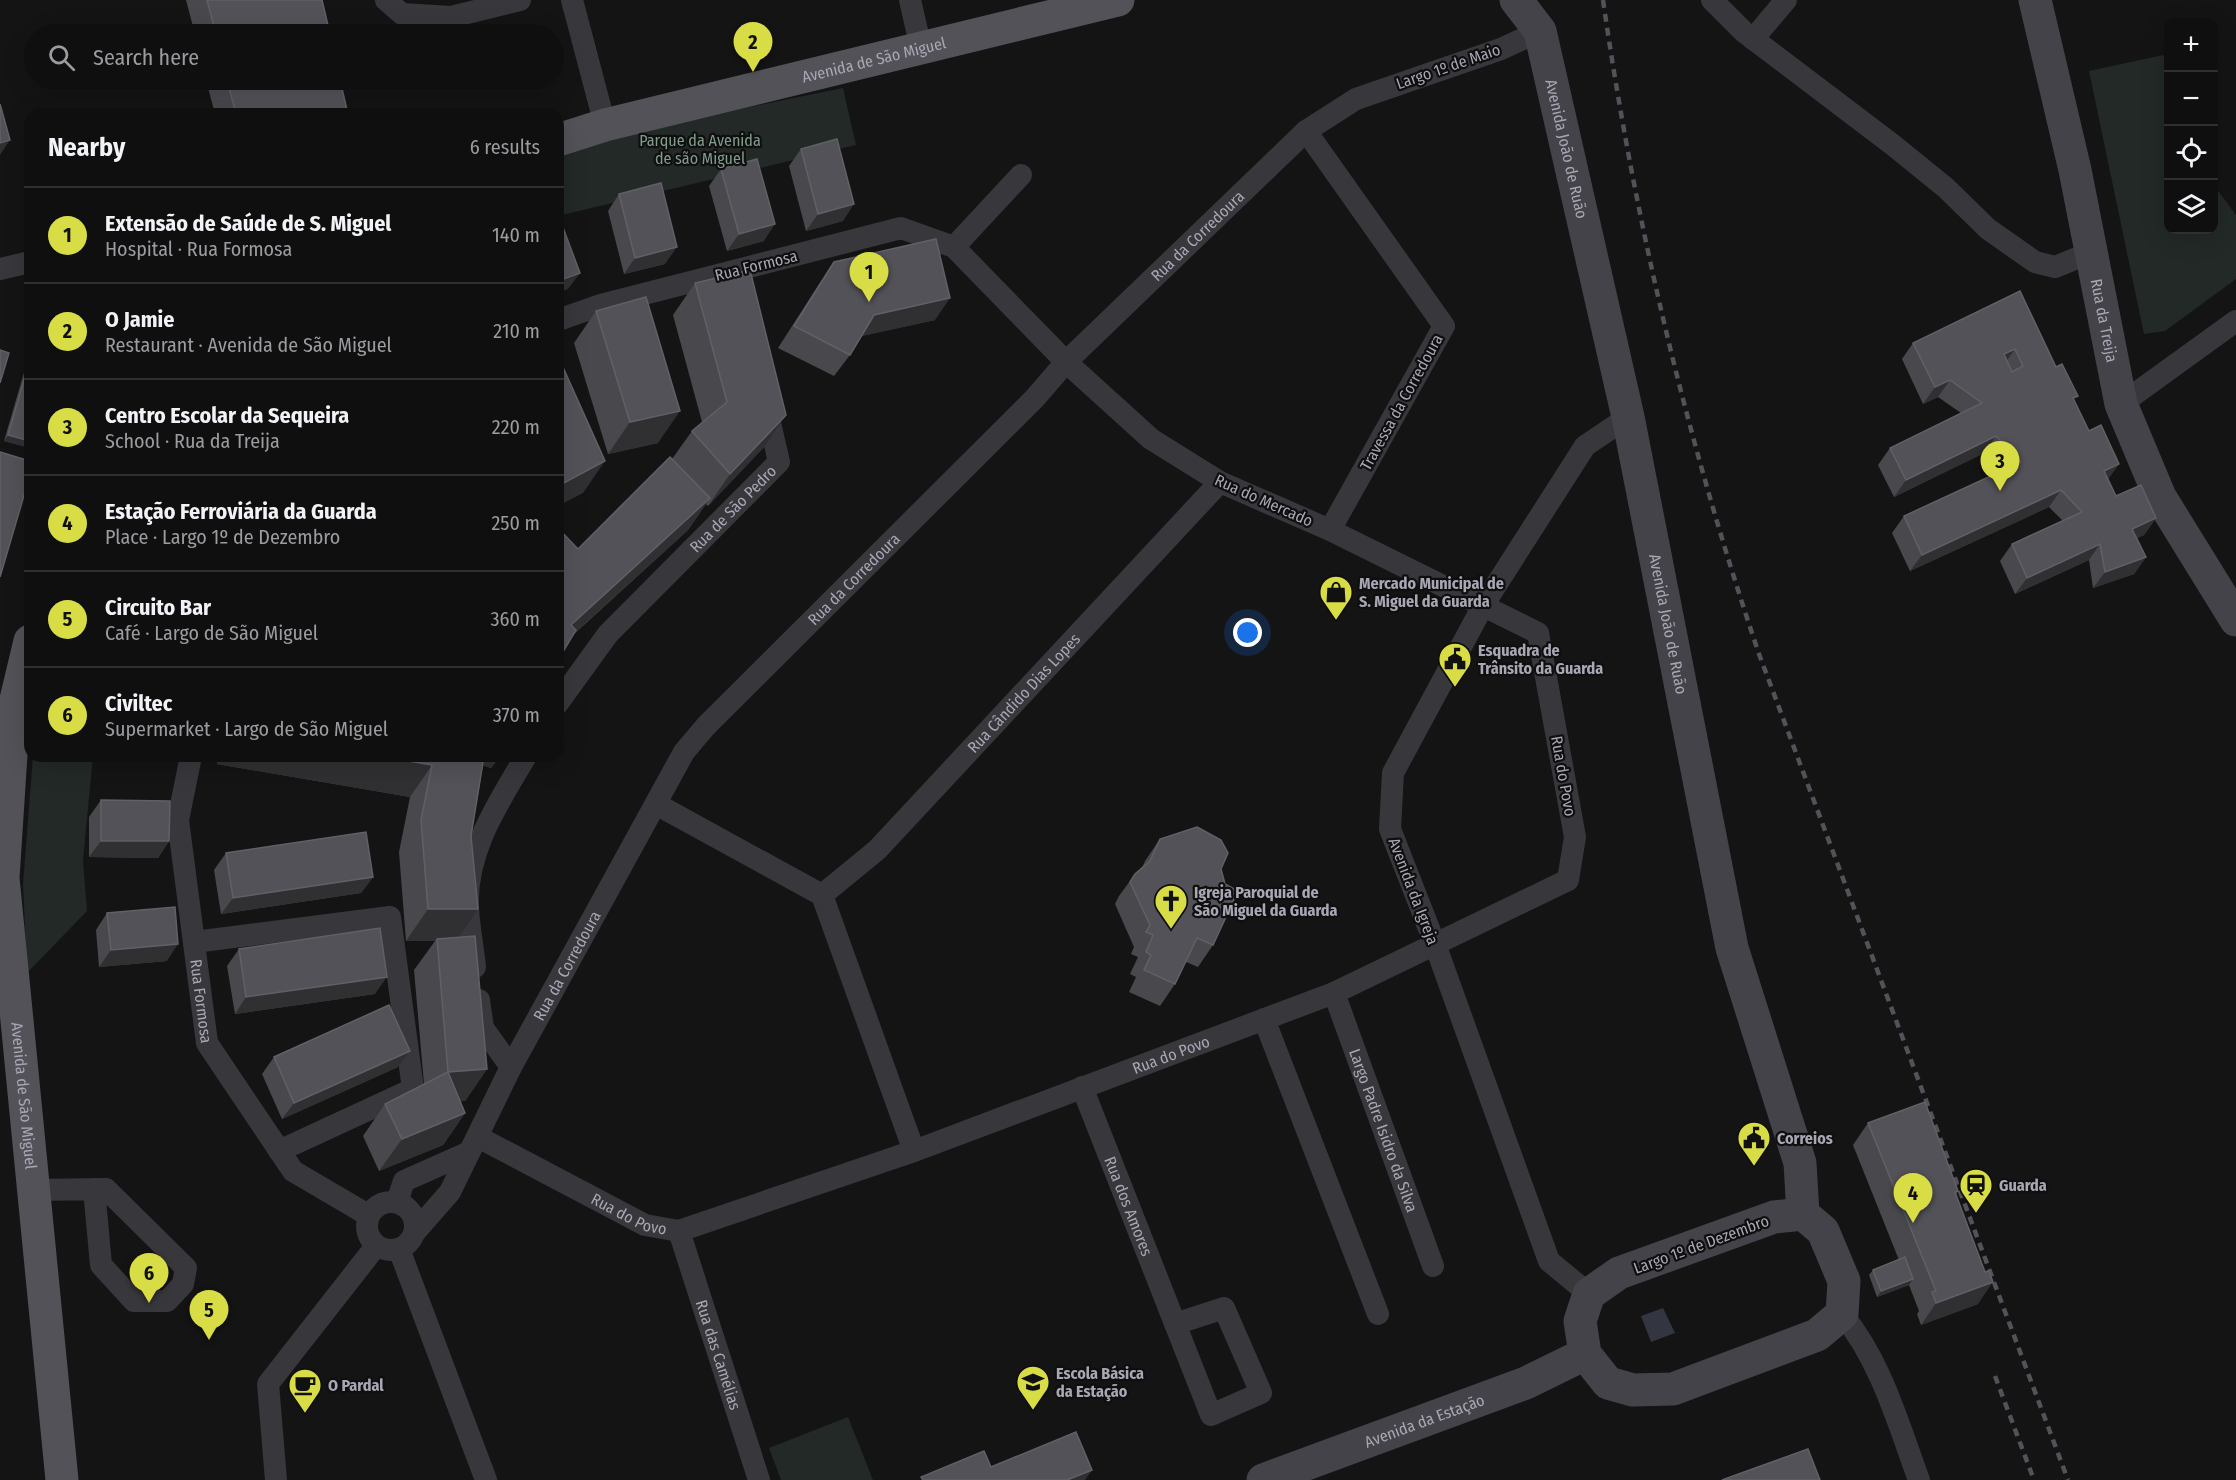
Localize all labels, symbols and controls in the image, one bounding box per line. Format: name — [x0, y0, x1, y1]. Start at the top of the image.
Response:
map controls — [2164, 18, 2218, 234]
button: + — [2164, 18, 2218, 72]
pin: 2 — [734, 22, 772, 72]
search box — [24, 24, 564, 90]
street label: Avenida de São Miguel — [800, 33, 948, 87]
street label: Largo 1º de Maio — [1394, 40, 1503, 93]
icon: search — [45, 41, 78, 74]
text: Search here — [93, 44, 199, 71]
button: − — [2164, 72, 2218, 126]
street label: Avenida João de Ruão — [1541, 77, 1591, 220]
button: locate — [2164, 126, 2218, 180]
park label: Parque da Avenida de são Miguel — [639, 131, 761, 168]
text: Nearby — [48, 132, 125, 163]
text: 6 results — [470, 135, 540, 159]
button: layers — [2164, 180, 2218, 234]
street label: Rua da Corredoura — [1147, 187, 1248, 285]
text: Extensão de Saúde de S. Miguel — [105, 210, 391, 237]
text: 1 — [63, 223, 72, 247]
text: 140 m — [492, 223, 540, 247]
text: Hospital · Rua Formosa — [105, 237, 292, 261]
street label: Rua Formosa — [713, 246, 800, 285]
pin: 1 — [850, 252, 888, 302]
street label: Rua da Treija — [2087, 277, 2122, 364]
text: O Jamie — [105, 306, 174, 333]
text: 2 — [63, 319, 72, 343]
text: 210 m — [493, 319, 540, 343]
street label: Travessa da Corredoura — [1356, 331, 1447, 474]
text: Restaurant · Avenida de São Miguel — [105, 333, 392, 357]
text: Centro Escolar da Sequeira — [105, 402, 349, 429]
text: 3 — [63, 415, 72, 439]
text: 220 m — [492, 415, 540, 439]
text: School · Rua da Treija — [105, 429, 280, 453]
pin: 3 — [1980, 442, 2020, 491]
street label: Rua de São Pedro — [686, 462, 780, 556]
street label: Rua do Mercado — [1212, 470, 1316, 531]
text: Estação Ferroviária da Guarda — [105, 498, 377, 525]
text: 4 — [62, 511, 73, 535]
text: 250 m — [492, 511, 540, 535]
text: Place · Largo 1º de Dezembro — [105, 525, 340, 549]
street label: Rua da Corredoura — [804, 529, 904, 629]
street label: Avenida João de Ruão — [1645, 552, 1691, 696]
shop icon: Mercado Municipal de S. Miguel da Guarda — [1318, 574, 1354, 621]
place label: Mercado Municipal de S. Miguel da Guarda — [1359, 574, 1504, 611]
text: Circuito Bar — [105, 594, 211, 621]
text: 5 — [63, 607, 72, 631]
text: 360 m — [491, 607, 540, 631]
your location — [1233, 618, 1262, 647]
text: Café · Largo de São Miguel — [105, 621, 318, 645]
street label: Rua Cândido Dias Lopes — [964, 629, 1084, 757]
public building icon: Esquadra de Trânsito da Guarda — [1437, 641, 1473, 688]
place label: Esquadra de Trânsito da Guarda — [1478, 641, 1603, 678]
text: Civiltec — [105, 690, 172, 717]
text: 6 — [62, 703, 73, 727]
text: 370 m — [493, 703, 540, 727]
text: Supermarket · Largo de São Miguel — [105, 717, 388, 741]
street label: Rua do Povo — [1547, 734, 1580, 818]
street label: Avenida da Igreja — [1384, 835, 1443, 947]
church icon: Igreja Paroquial de São Miguel da Guarda — [1153, 883, 1189, 930]
place label: Igreja Paroquial de São Miguel da Guarda — [1194, 883, 1338, 920]
street label: Rua da Corredoura — [529, 908, 605, 1024]
street label: Rua Formosa — [186, 958, 216, 1045]
street label: Avenida de São Miguel — [7, 1021, 40, 1170]
street label: Rua do Povo — [1130, 1032, 1212, 1078]
street label: Largo Padre Isidro da Silva — [1345, 1046, 1422, 1215]
public building icon: Correios — [1736, 1120, 1772, 1167]
place label: Correios — [1777, 1129, 1833, 1148]
street label: Rua dos Amores — [1100, 1154, 1157, 1259]
station icon: Guarda — [1958, 1167, 1994, 1214]
pin: 4 — [1894, 1174, 1932, 1223]
place label: Guarda — [1999, 1176, 2047, 1195]
street label: Rua do Povo — [588, 1189, 668, 1239]
street label: Largo 1º de Dezembro — [1631, 1211, 1771, 1278]
pin: 6 — [130, 1254, 168, 1303]
pin: 5 — [190, 1290, 228, 1340]
street label: Rua das Camélias — [692, 1297, 745, 1412]
school or university icon: Escola Básica da Estação — [1015, 1364, 1051, 1411]
place label: Escola Básica da Estação — [1056, 1364, 1144, 1402]
cafe icon: O Pardal — [287, 1367, 323, 1414]
place label: O Pardal — [328, 1376, 384, 1395]
street label: Avenida da Estação — [1362, 1390, 1487, 1452]

